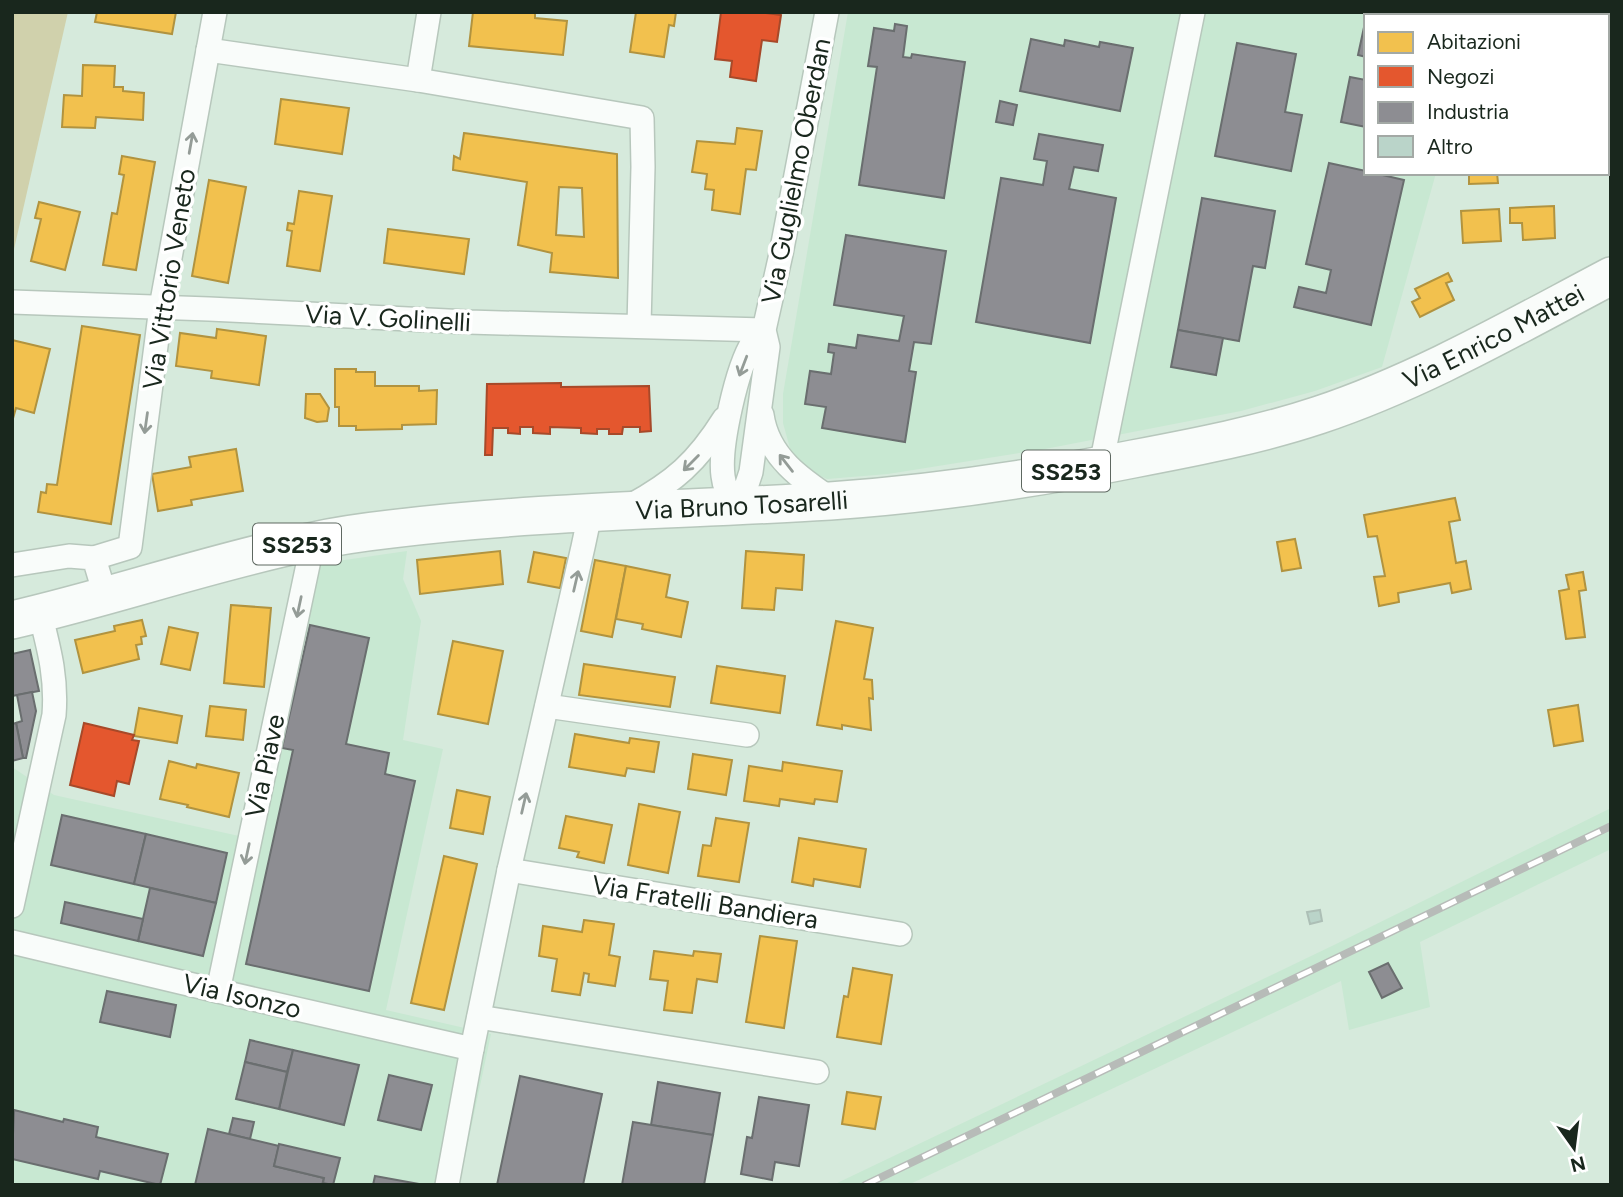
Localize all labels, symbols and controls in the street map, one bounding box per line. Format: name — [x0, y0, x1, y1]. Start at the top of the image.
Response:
legend — [1364, 14, 1609, 175]
text: Abitazioni — [1427, 29, 1521, 54]
street label: Via Guglielmo Oberdan — [755, 35, 837, 307]
text: Negozi — [1427, 64, 1494, 89]
text: Industria — [1427, 99, 1509, 124]
one-way arrow — [185, 132, 199, 155]
text: Altro — [1427, 134, 1473, 159]
street label: Via Vittorio Veneto — [136, 166, 202, 392]
street label: Via Enrico Mattei — [1398, 277, 1590, 396]
street label: Via V. Golinelli — [304, 298, 472, 338]
one-way arrow — [736, 355, 748, 377]
one-way arrow — [139, 411, 152, 434]
road number: SS253 — [1022, 450, 1110, 492]
one-way arrow — [683, 454, 700, 471]
one-way arrow — [779, 454, 794, 473]
street label: Via Bruno Tosarelli — [635, 484, 849, 526]
road number: SS253 — [253, 524, 341, 564]
one-way arrow — [569, 570, 583, 593]
one-way arrow — [291, 595, 305, 618]
street label: Via Piave — [238, 711, 292, 821]
one-way arrow — [518, 792, 532, 815]
one-way arrow — [239, 842, 253, 865]
street label: Via Fratelli Bandiera — [590, 868, 820, 936]
street label: Via Isonzo — [180, 967, 304, 1025]
north arrow — [1539, 1113, 1609, 1183]
text: N — [1568, 1151, 1588, 1177]

